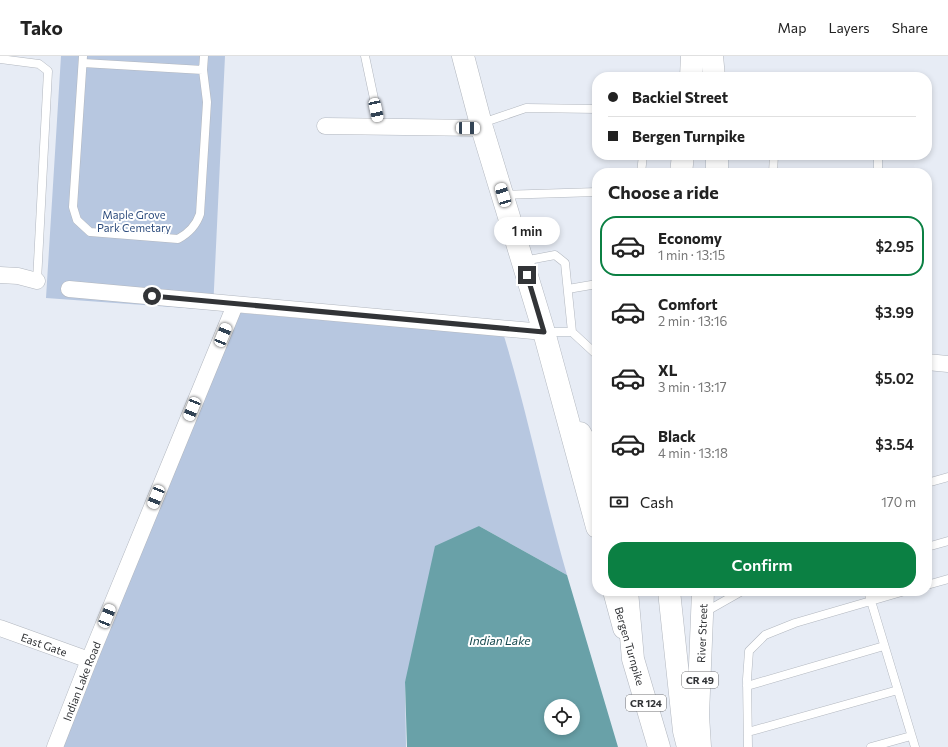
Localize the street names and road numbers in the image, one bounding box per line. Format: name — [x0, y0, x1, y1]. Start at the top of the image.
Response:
street label: River Street — [694, 603, 709, 663]
street label: Bergen Turnpike — [613, 605, 647, 687]
street label: East Gate — [19, 630, 69, 658]
street label: Indian Lake Road — [59, 639, 103, 722]
road number: CR 49 — [682, 672, 718, 688]
road number: CR 124 — [626, 695, 666, 711]

